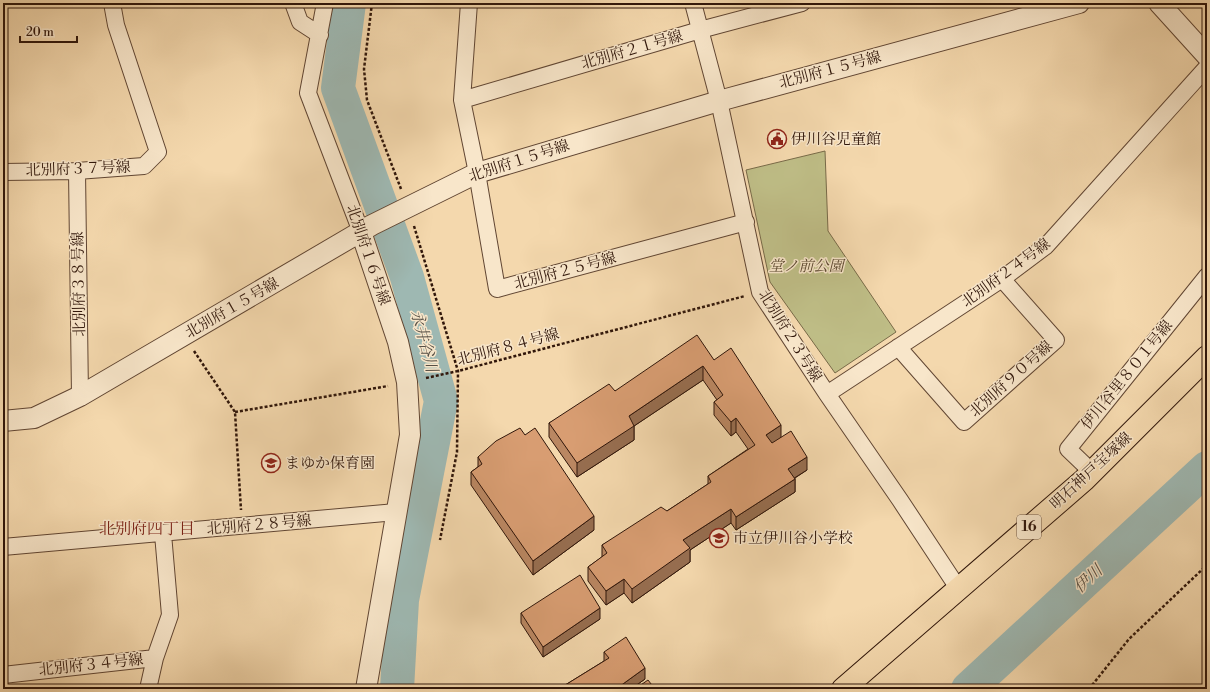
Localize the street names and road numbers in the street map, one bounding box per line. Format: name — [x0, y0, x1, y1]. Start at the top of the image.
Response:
street label: 北別府２１号線 — [579, 26, 685, 74]
street label: 北別府１５号線 — [777, 47, 883, 93]
street label: 北別府１５号線 — [466, 136, 572, 186]
street label: 北別府３７号線 — [25, 158, 131, 180]
street label: 北別府１６号線 — [342, 202, 394, 308]
street label: 北別府３８号線 — [69, 231, 89, 337]
street label: 北別府２４号線 — [958, 234, 1054, 312]
street label: 北別府２５号線 — [512, 248, 618, 294]
street label: 北別府１５号線 — [182, 274, 282, 342]
street label: 北別府２３号線 — [754, 286, 826, 386]
street label: 伊川谷里８０１号線 — [1077, 317, 1177, 433]
street label: 北別府８４号線 — [455, 324, 561, 370]
street label: 北別府９０号線 — [966, 337, 1056, 421]
street label: 明石神戸宝塚線 — [1046, 428, 1136, 514]
street label: 北別府２８号線 — [206, 511, 312, 539]
road number: 16 — [1017, 515, 1041, 539]
street label: 北別府３４号線 — [38, 650, 144, 680]

